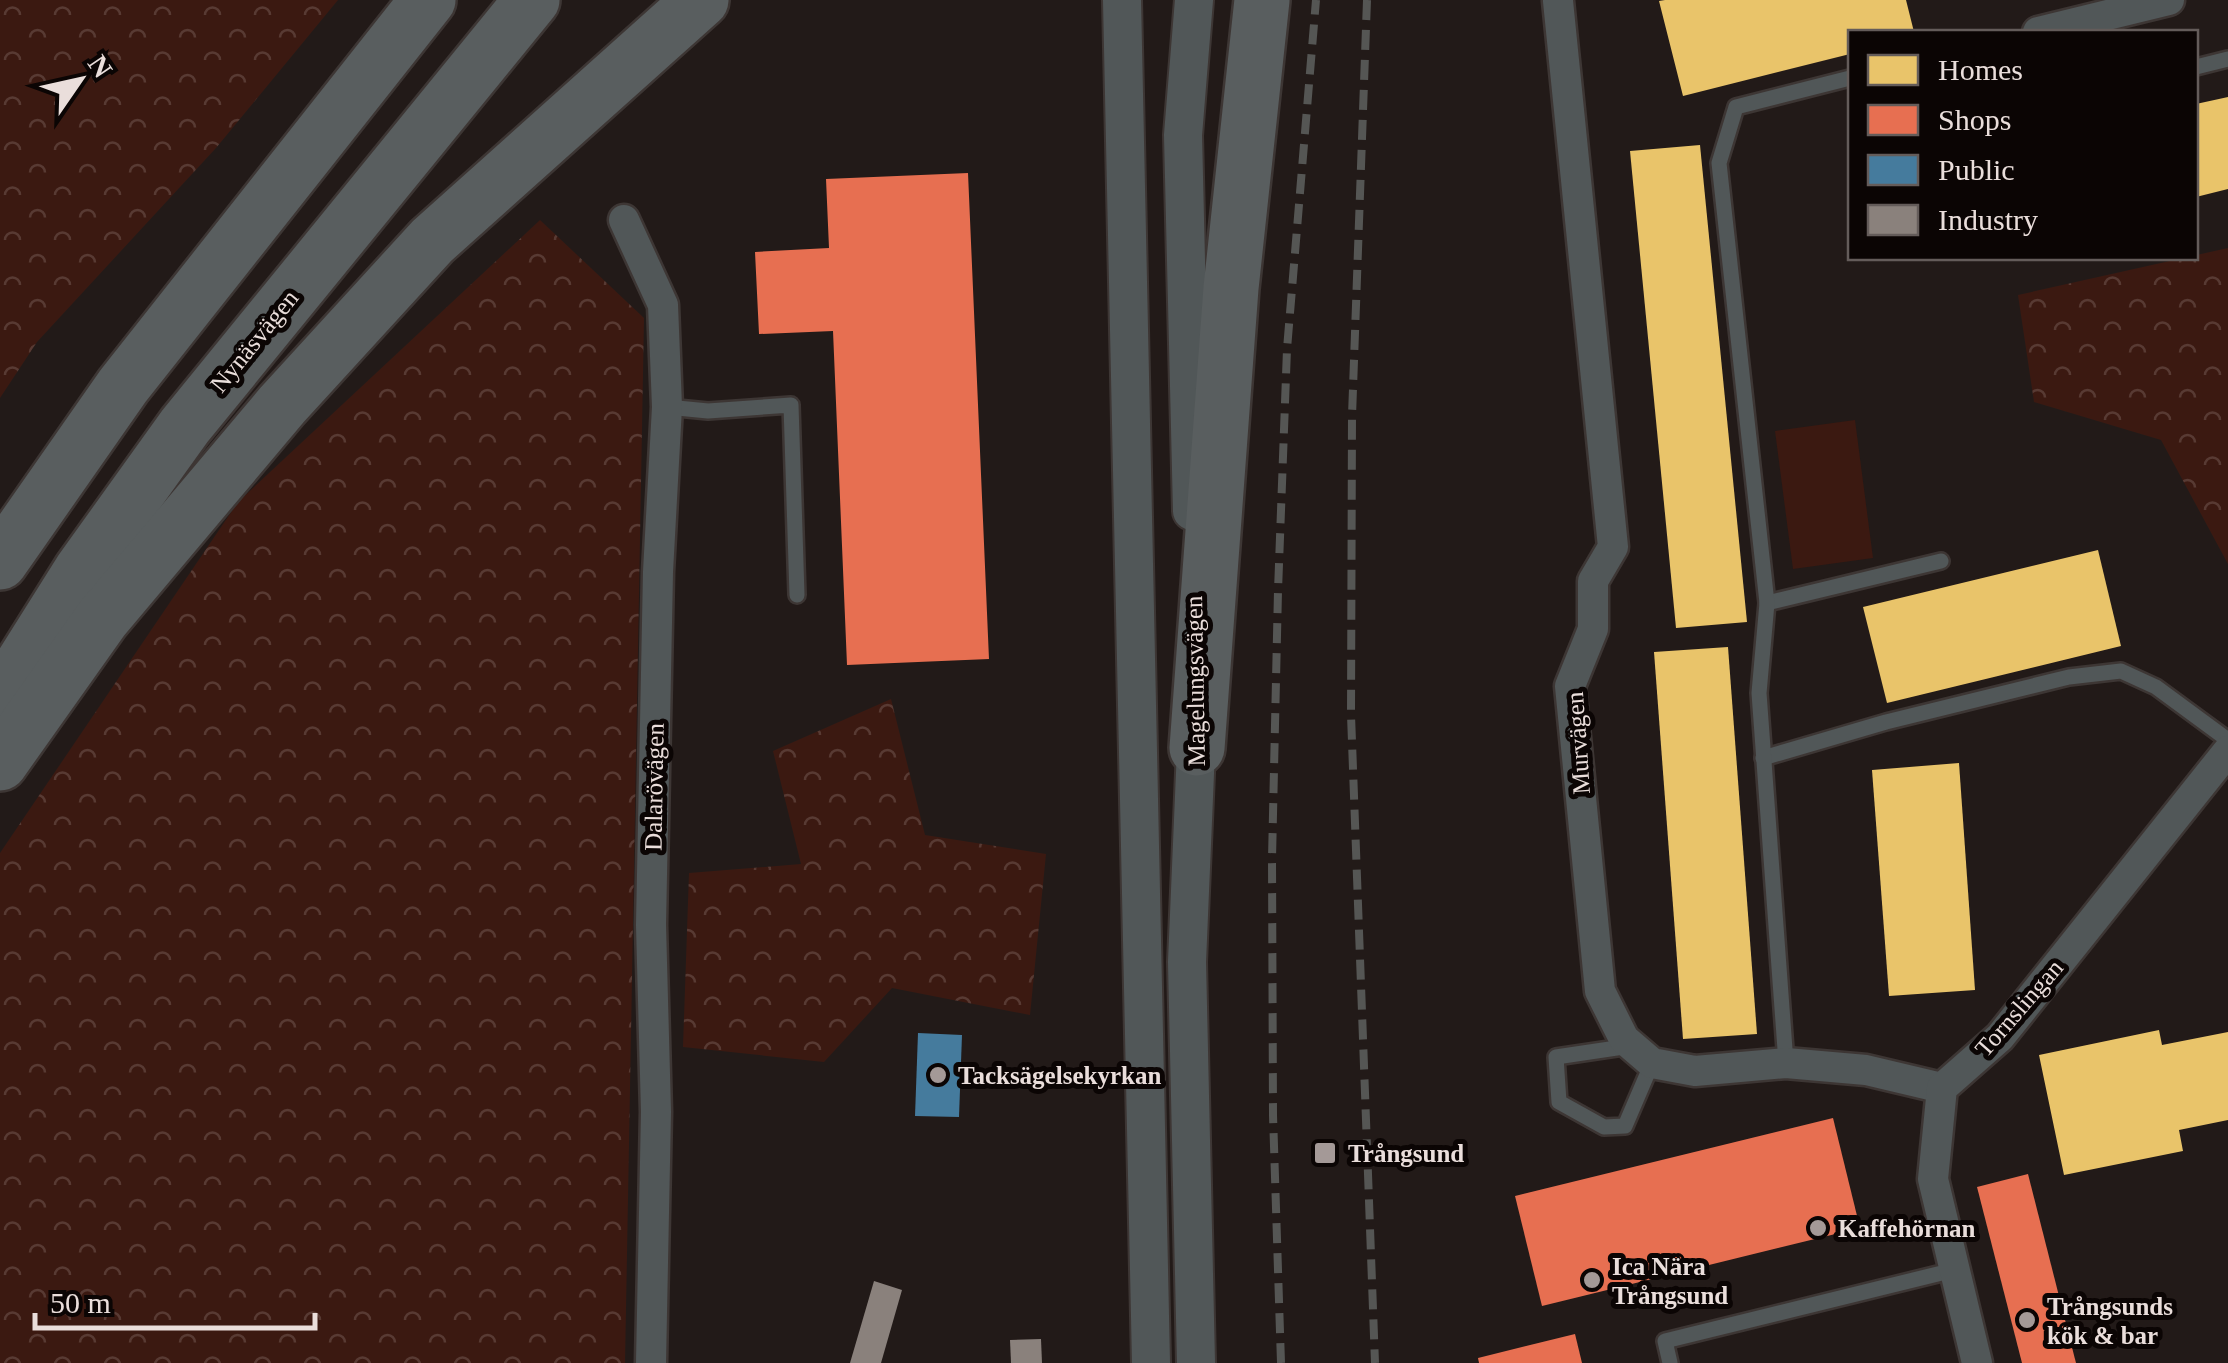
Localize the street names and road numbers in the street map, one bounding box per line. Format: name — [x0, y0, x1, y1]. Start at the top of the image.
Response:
street label: Nynäsvägen — [205, 284, 304, 398]
street label: Magelungsvägen — [1180, 595, 1210, 767]
street label: Murvägen — [1561, 690, 1595, 795]
street label: Dalarövägen — [639, 722, 669, 851]
street label: Tornslingan — [1970, 954, 2069, 1062]

